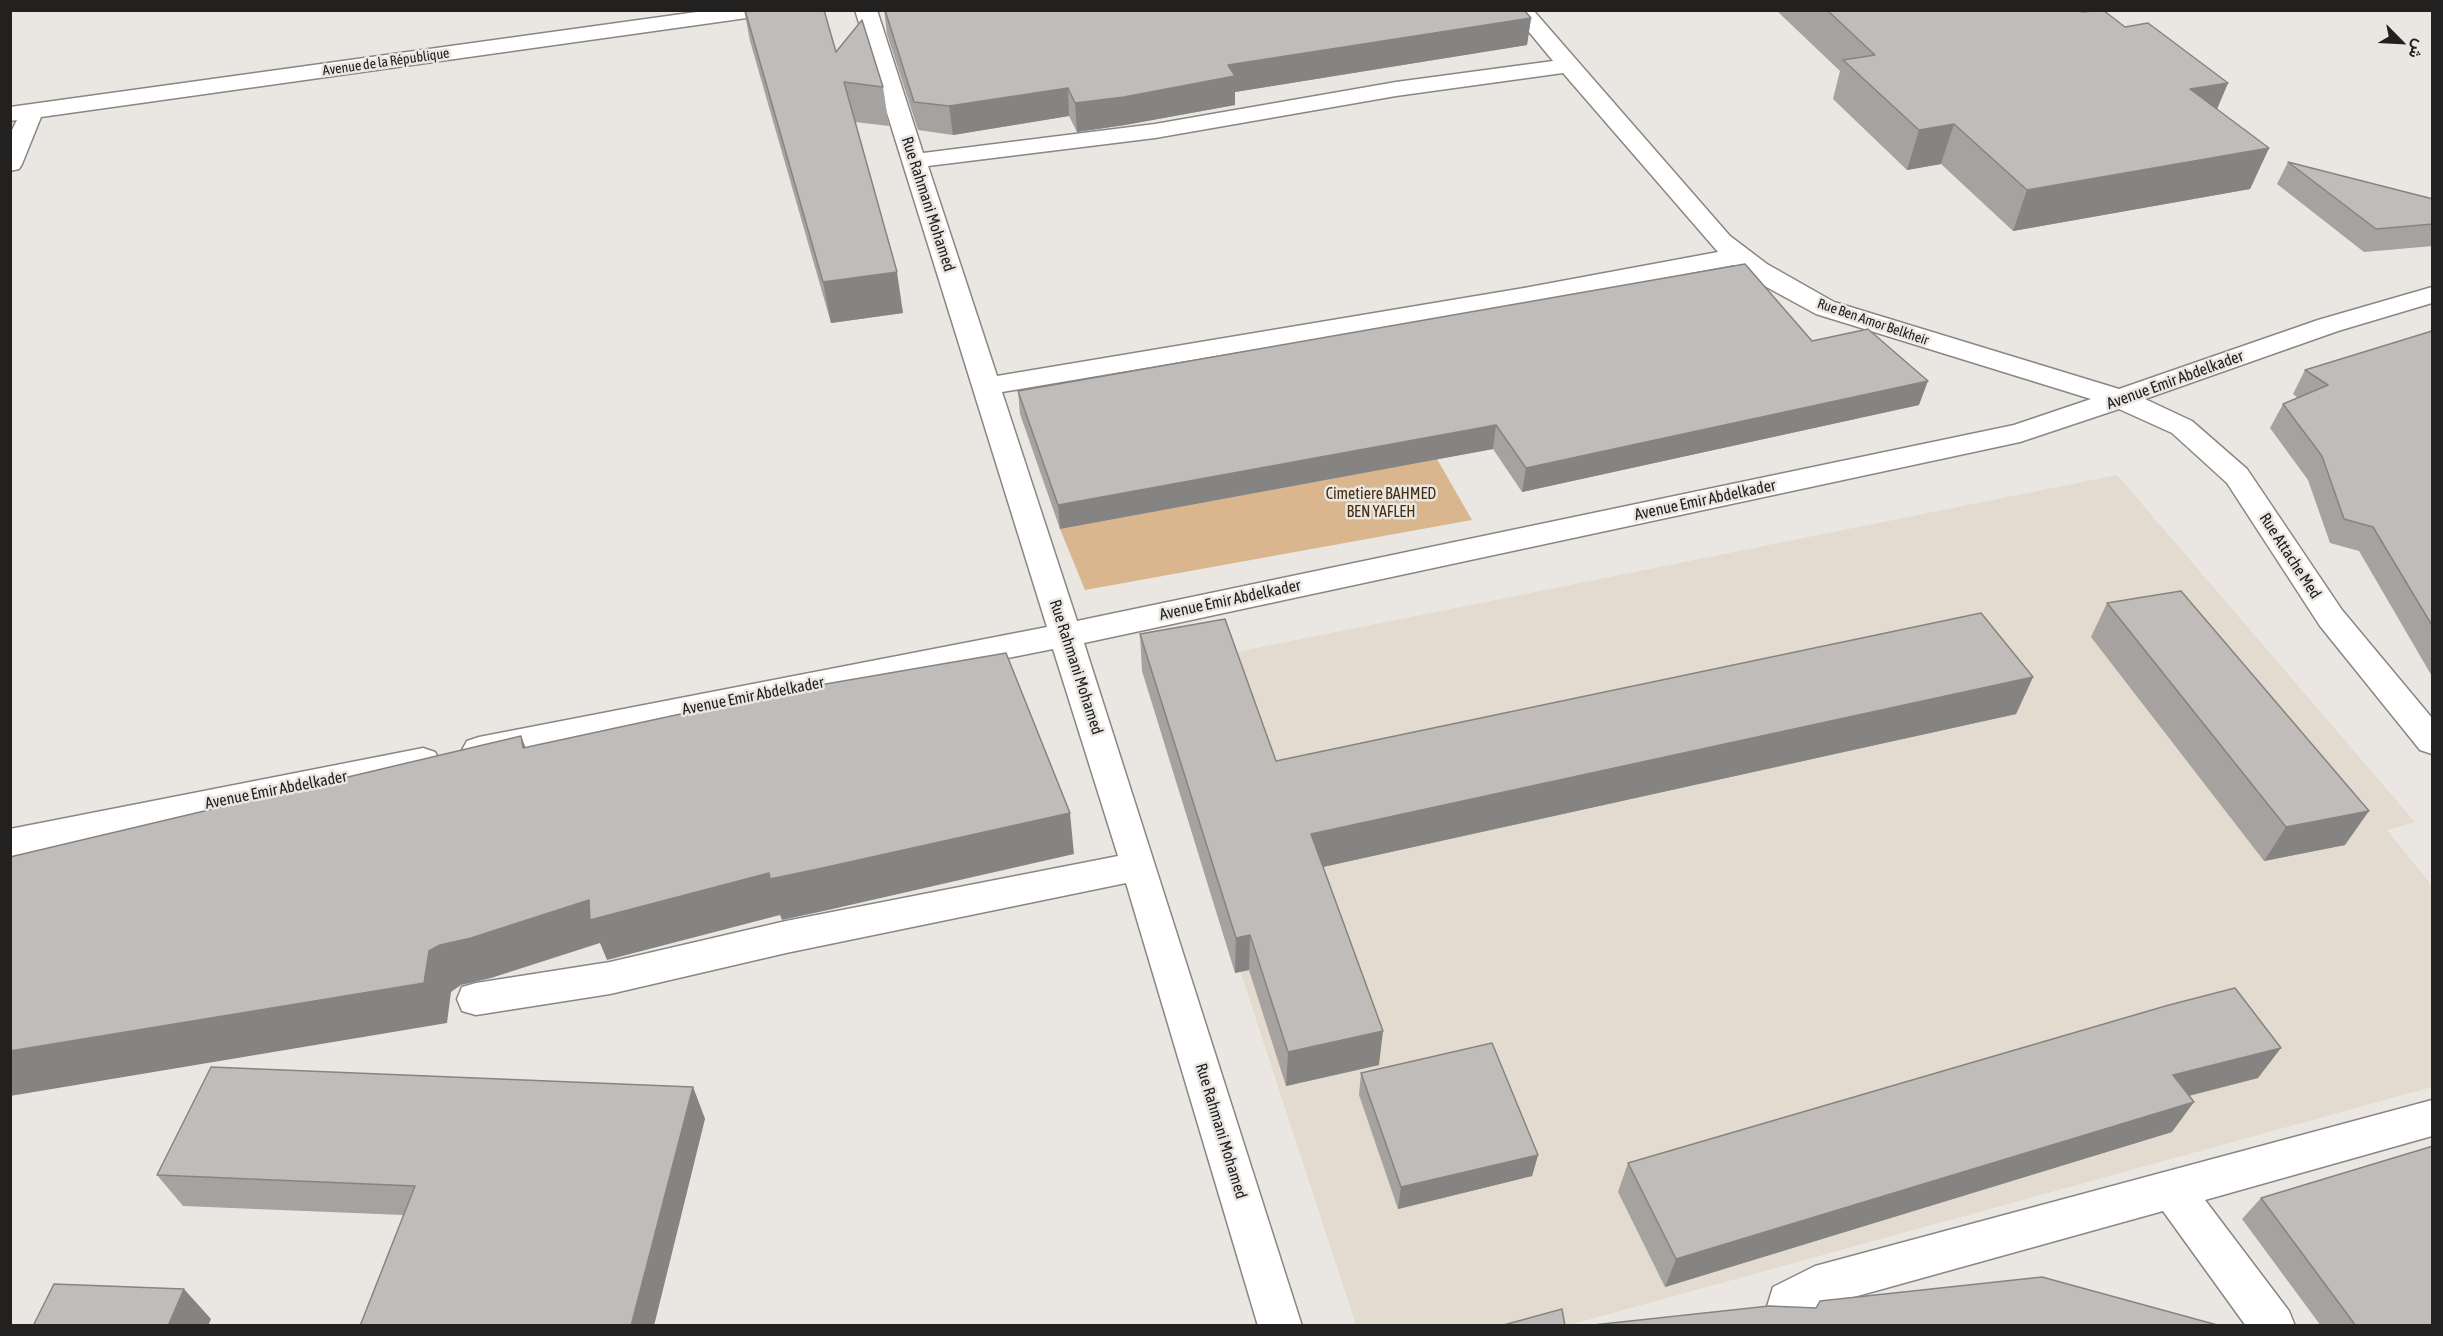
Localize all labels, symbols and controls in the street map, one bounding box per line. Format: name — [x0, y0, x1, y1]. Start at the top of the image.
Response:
north arrow — [2371, 12, 2431, 72]
text: ش — [2405, 37, 2430, 62]
street label: Avenue de la République — [322, 45, 450, 79]
street label: Rue Rahmani Mohamed — [897, 134, 959, 274]
street label: Rue Ben Amor Belkheir — [1815, 295, 1931, 349]
street label: Avenue Emir Abdelkader — [2104, 346, 2246, 414]
street label: Avenue Emir Abdelkader — [1633, 476, 1777, 524]
park label: Cimetiere BAHMED BEN YAFLEH — [1326, 484, 1436, 522]
street label: Rue Attache Med — [2255, 510, 2325, 602]
street label: Avenue Emir Abdelkader — [1158, 576, 1302, 624]
street label: Rue Rahmani Mohamed — [1045, 597, 1107, 737]
street label: Avenue Emir Abdelkader — [681, 673, 825, 719]
street label: Avenue Emir Abdelkader — [204, 767, 348, 813]
street label: Rue Rahmani Mohamed — [1191, 1061, 1251, 1201]

